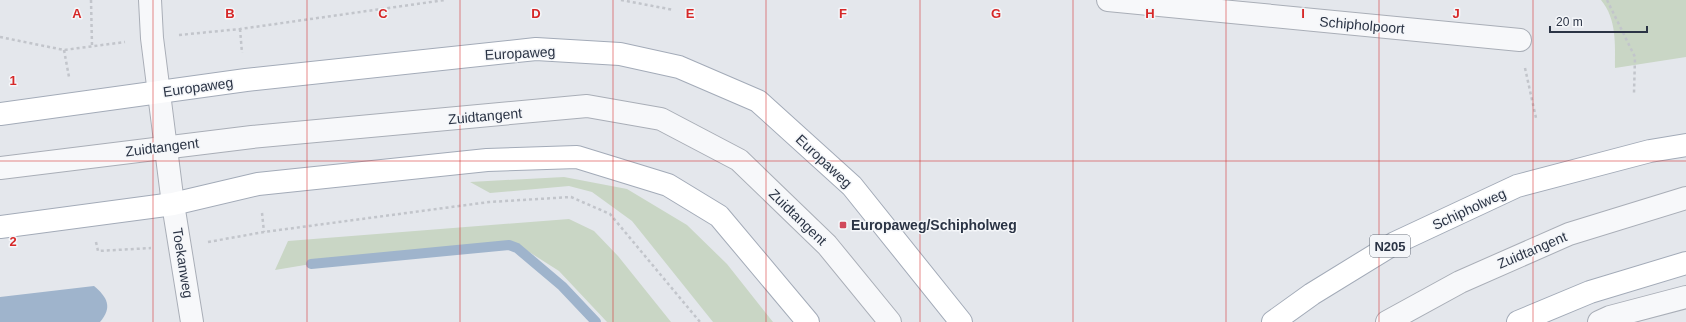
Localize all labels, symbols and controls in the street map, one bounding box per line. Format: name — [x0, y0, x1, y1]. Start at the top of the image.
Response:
text: A — [72, 6, 82, 21]
text: B — [225, 6, 235, 21]
text: C — [378, 6, 388, 21]
text: D — [531, 6, 541, 21]
text: E — [686, 6, 695, 21]
text: F — [839, 6, 847, 21]
text: G — [991, 6, 1001, 21]
text: H — [1145, 6, 1155, 21]
text: I — [1301, 6, 1305, 21]
text: J — [1452, 6, 1460, 21]
scale bar — [1550, 8, 1647, 34]
street label: Schipholpoort — [1319, 13, 1405, 37]
text: 20 m — [1556, 15, 1583, 29]
street label: Europaweg — [484, 43, 556, 63]
text: 1 — [9, 73, 17, 88]
street label: Europaweg — [162, 74, 234, 100]
street label: Zuidtangent — [447, 105, 523, 127]
street label: Europaweg — [793, 131, 855, 191]
street label: Zuidtangent — [124, 135, 200, 159]
street label: Schipholweg — [1430, 185, 1508, 233]
street label: Zuidtangent — [766, 186, 830, 249]
place label: Europaweg/Schipholweg — [851, 217, 1017, 233]
marker: Europaweg/Schipholweg — [838, 220, 848, 230]
street label: Toekanweg — [170, 227, 196, 299]
street label: Zuidtangent — [1495, 228, 1569, 272]
text: 2 — [9, 234, 17, 249]
road number: N205 — [1370, 235, 1410, 257]

